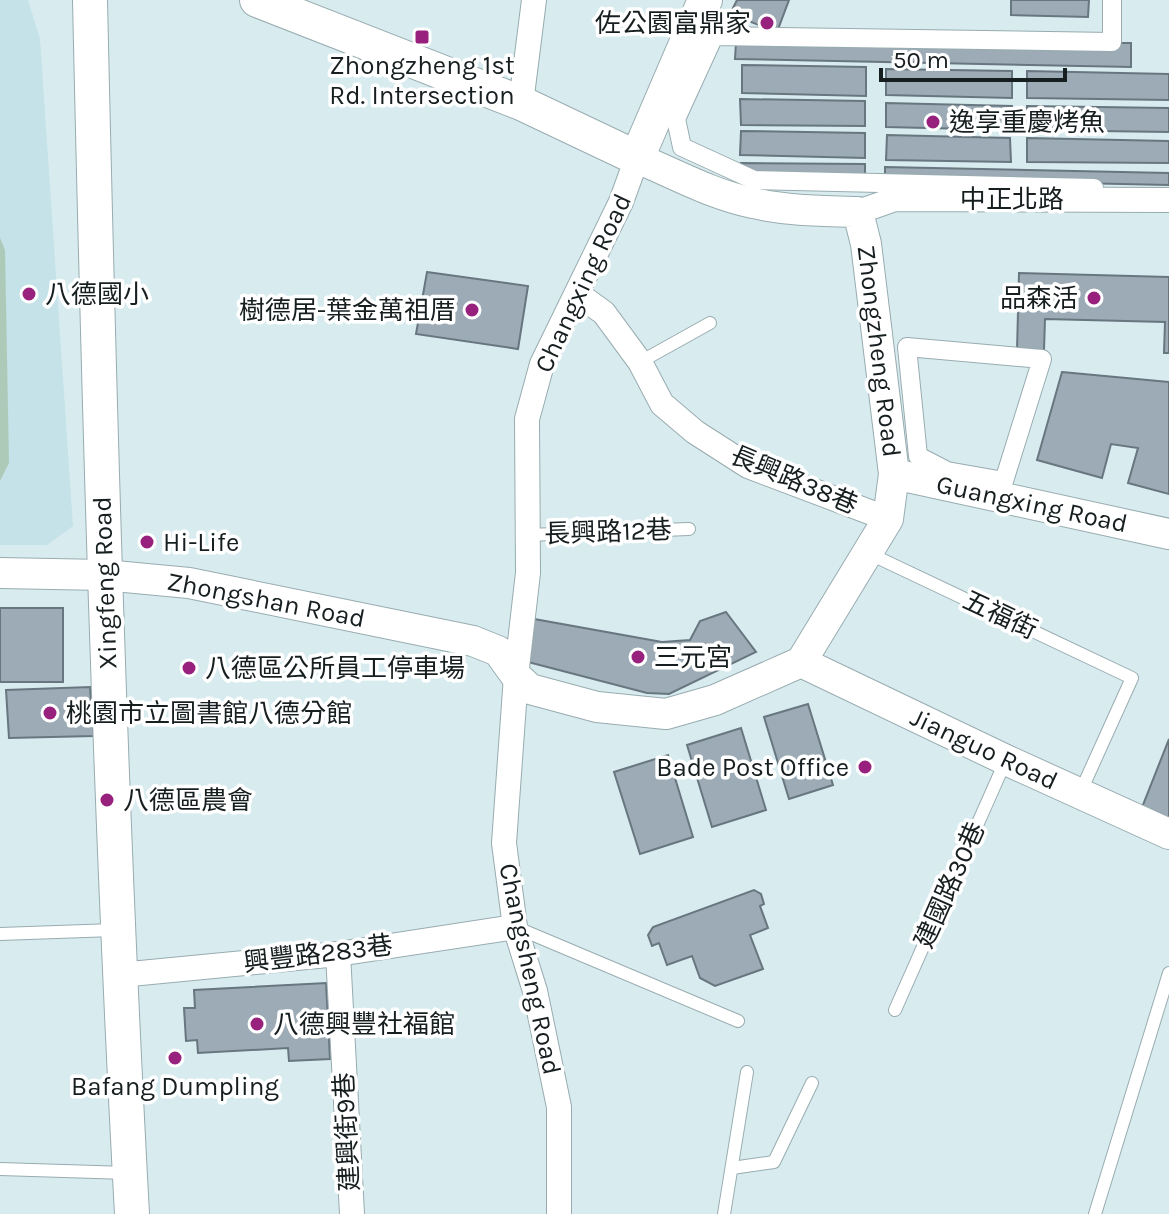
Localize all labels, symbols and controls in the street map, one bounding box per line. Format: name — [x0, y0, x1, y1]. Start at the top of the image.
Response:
place label: 佐公園富鼎家 — [595, 8, 751, 39]
marker: 佐公園富鼎家 — [758, 14, 776, 32]
marker: Zhongzheng 1st Rd. Intersection — [413, 28, 431, 46]
scale bar — [881, 32, 1065, 82]
text: 50 m — [893, 46, 949, 74]
place label: Zhongzheng 1st Rd. Intersection — [329, 50, 515, 111]
place label: 逸享重慶烤魚 — [949, 107, 1105, 138]
marker: 逸享重慶烤魚 — [924, 113, 942, 131]
street label: 中正北路 — [960, 184, 1064, 215]
street label: Changxing Road — [528, 189, 638, 377]
street label: Zhongzheng Road — [851, 243, 907, 459]
place label: 八德國小 — [45, 279, 149, 310]
place label: 品森活 — [1000, 283, 1078, 314]
marker: 八德國小 — [20, 285, 38, 303]
marker: 品森活 — [1085, 289, 1103, 307]
place label: 樹德居-葉金萬祖厝 — [239, 295, 456, 326]
marker: 樹德居-葉金萬祖厝 — [463, 301, 481, 319]
street label: 長興路38巷 — [726, 439, 862, 521]
street label: Guangxing Road — [934, 469, 1130, 539]
street label: Xingfeng Road — [86, 496, 124, 670]
street label: 長興路12巷 — [544, 514, 672, 550]
place label: Hi-Life — [163, 527, 239, 558]
marker: Hi-Life — [138, 533, 156, 551]
street label: Zhongshan Road — [164, 566, 368, 634]
street label: 五福街 — [958, 584, 1042, 646]
place label: 三元宮 — [654, 642, 732, 673]
marker: 三元宮 — [629, 648, 647, 666]
place label: 八德區公所員工停車場 — [205, 653, 465, 684]
marker: 八德區公所員工停車場 — [180, 659, 198, 677]
place label: 桃園市立圖書館八德分館 — [66, 698, 352, 729]
street label: Jianguo Road — [905, 701, 1063, 797]
marker: 桃園市立圖書館八德分館 — [41, 704, 59, 722]
place label: Bade Post Office — [656, 752, 849, 783]
marker: Bade Post Office — [856, 758, 874, 776]
place label: 八德區農會 — [123, 785, 253, 816]
marker: 八德區農會 — [98, 791, 116, 809]
street label: 建國路30巷 — [908, 817, 992, 953]
street label: Changsheng Road — [492, 860, 568, 1078]
street label: 興豐路283巷 — [241, 929, 395, 979]
place label: 八德興豐社福館 — [273, 1009, 455, 1040]
marker: 八德興豐社福館 — [248, 1015, 266, 1033]
marker: Bafang Dumpling — [166, 1049, 184, 1067]
place label: Bafang Dumpling — [71, 1071, 279, 1102]
street label: 建興街9巷 — [328, 1072, 366, 1192]

